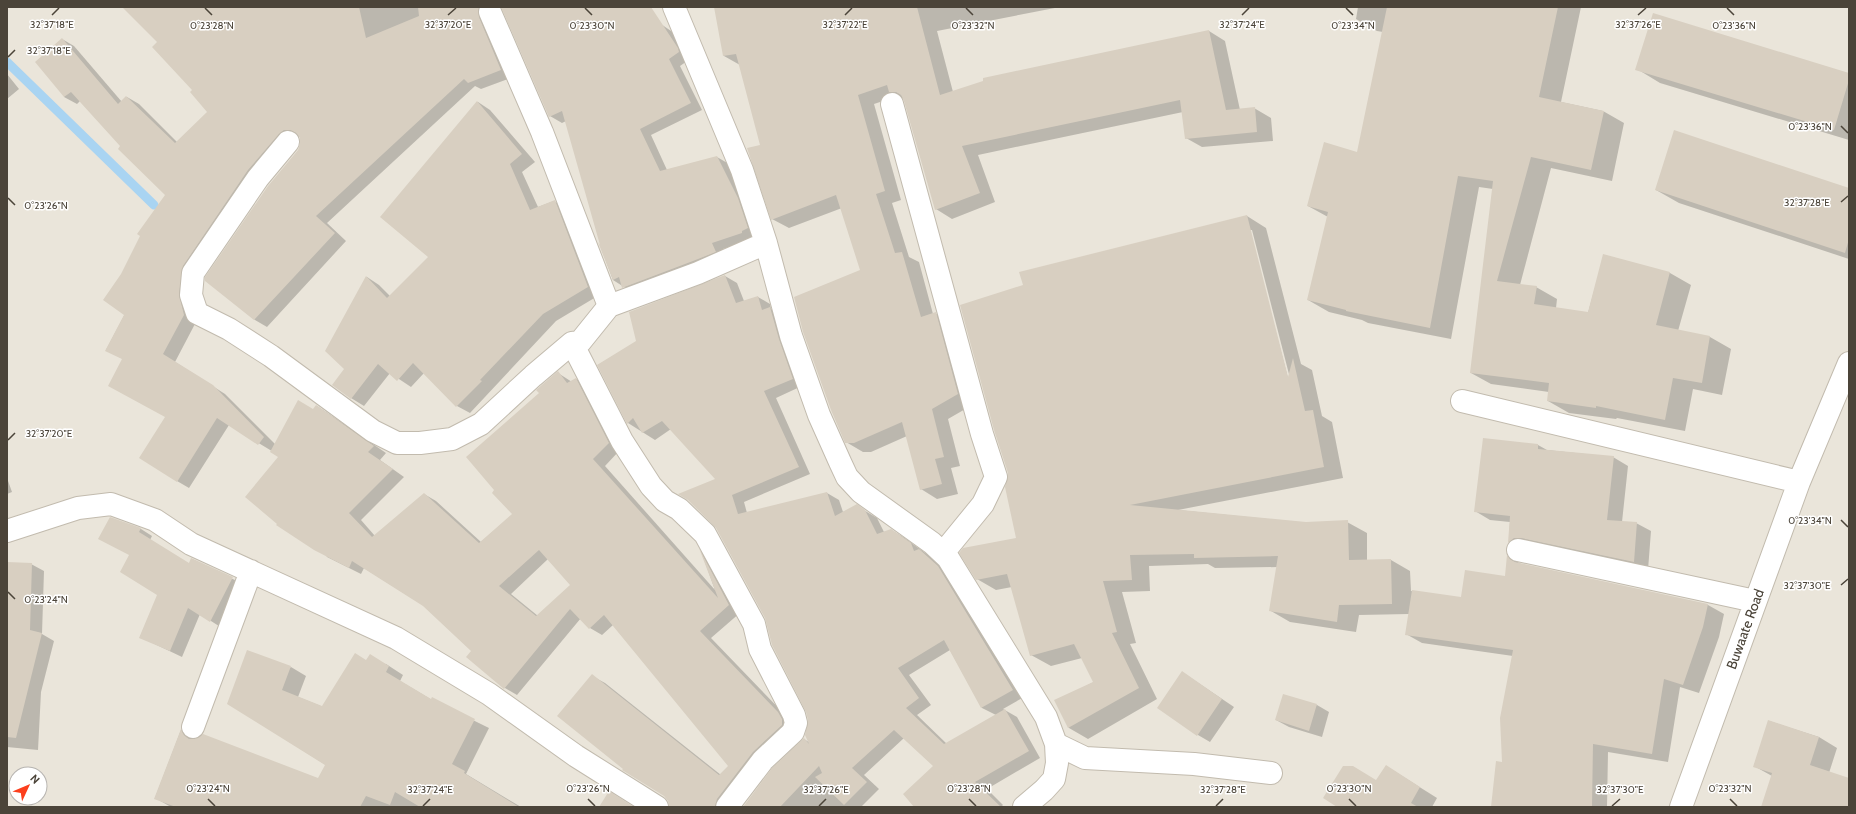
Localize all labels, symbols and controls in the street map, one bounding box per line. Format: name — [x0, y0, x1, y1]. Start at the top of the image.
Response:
text: 32°37'18"E — [30, 18, 74, 31]
text: 32°37'20"E — [425, 18, 472, 31]
text: 32°37'22"E — [823, 18, 868, 31]
text: 32°37'24"E — [1219, 18, 1265, 31]
text: 32°37'26"E — [1615, 18, 1661, 31]
text: 0°23'28"N — [190, 19, 234, 32]
text: 0°23'30"N — [570, 19, 614, 32]
text: 0°23'32"N — [951, 19, 995, 32]
text: 0°23'34"N — [1331, 19, 1375, 32]
text: 0°23'36"N — [1712, 19, 1756, 32]
text: 32°37'18"E — [27, 44, 71, 57]
text: 0°23'36"N — [1788, 120, 1832, 133]
text: 32°37'28"E — [1784, 196, 1830, 209]
text: 0°23'26"N — [24, 199, 68, 212]
text: 32°37'20"E — [26, 427, 73, 440]
text: 0°23'34"N — [1788, 514, 1832, 527]
text: 32°37'30"E — [1784, 579, 1831, 592]
street label: Buwaate Road — [1722, 586, 1768, 672]
text: 0°23'24"N — [24, 593, 68, 606]
north arrow — [8, 766, 48, 806]
text: N — [27, 771, 43, 787]
text: 0°23'24"N — [186, 782, 230, 795]
text: 0°23'26"N — [566, 782, 610, 795]
text: 0°23'28"N — [947, 782, 991, 795]
text: 0°23'30"N — [1327, 782, 1371, 795]
text: 0°23'32"N — [1708, 782, 1752, 795]
text: 32°37'24"E — [407, 783, 453, 796]
text: 32°37'26"E — [803, 783, 849, 796]
text: 32°37'28"E — [1200, 783, 1246, 796]
text: 32°37'30"E — [1597, 783, 1644, 796]

